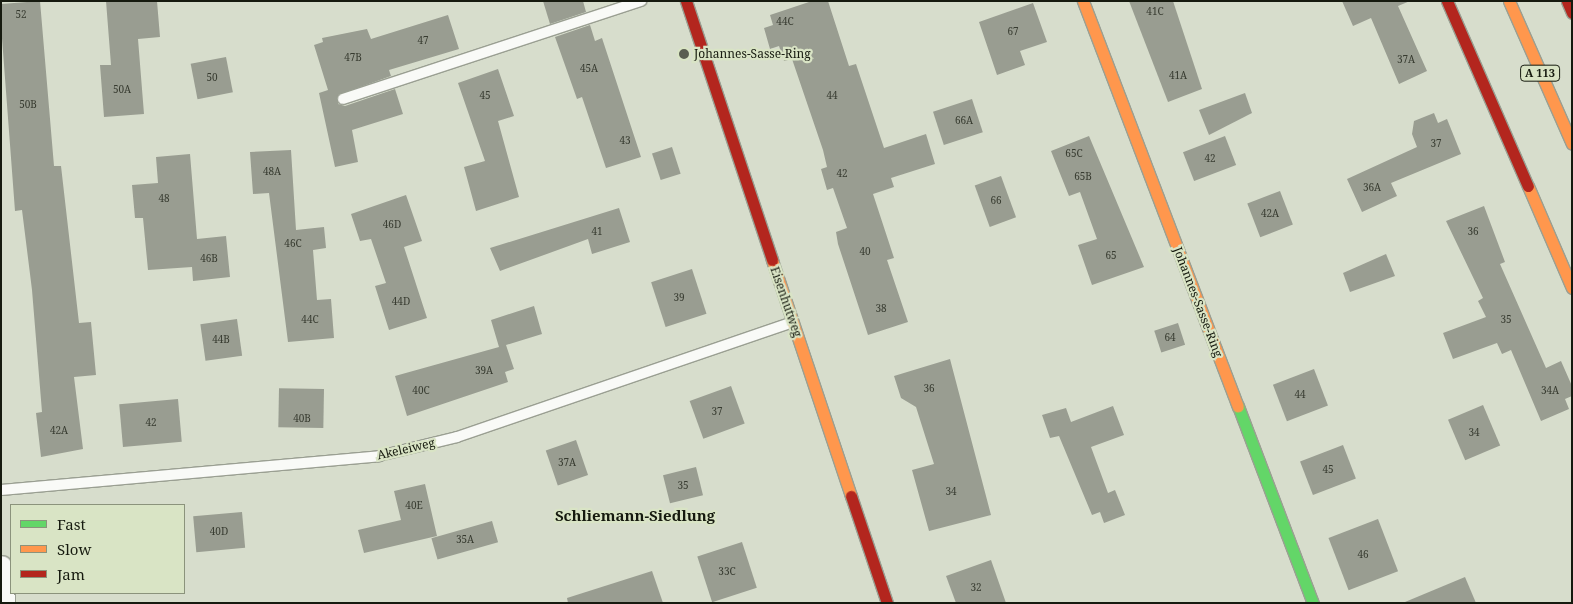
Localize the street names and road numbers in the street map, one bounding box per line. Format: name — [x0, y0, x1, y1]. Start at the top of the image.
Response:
road number: A 113 — [1520, 64, 1560, 82]
street label: Johannes-Sasse-Ring — [1170, 245, 1226, 359]
street label: Eisenhutweg — [767, 265, 805, 339]
street label: Akeleiweg — [376, 435, 436, 463]

